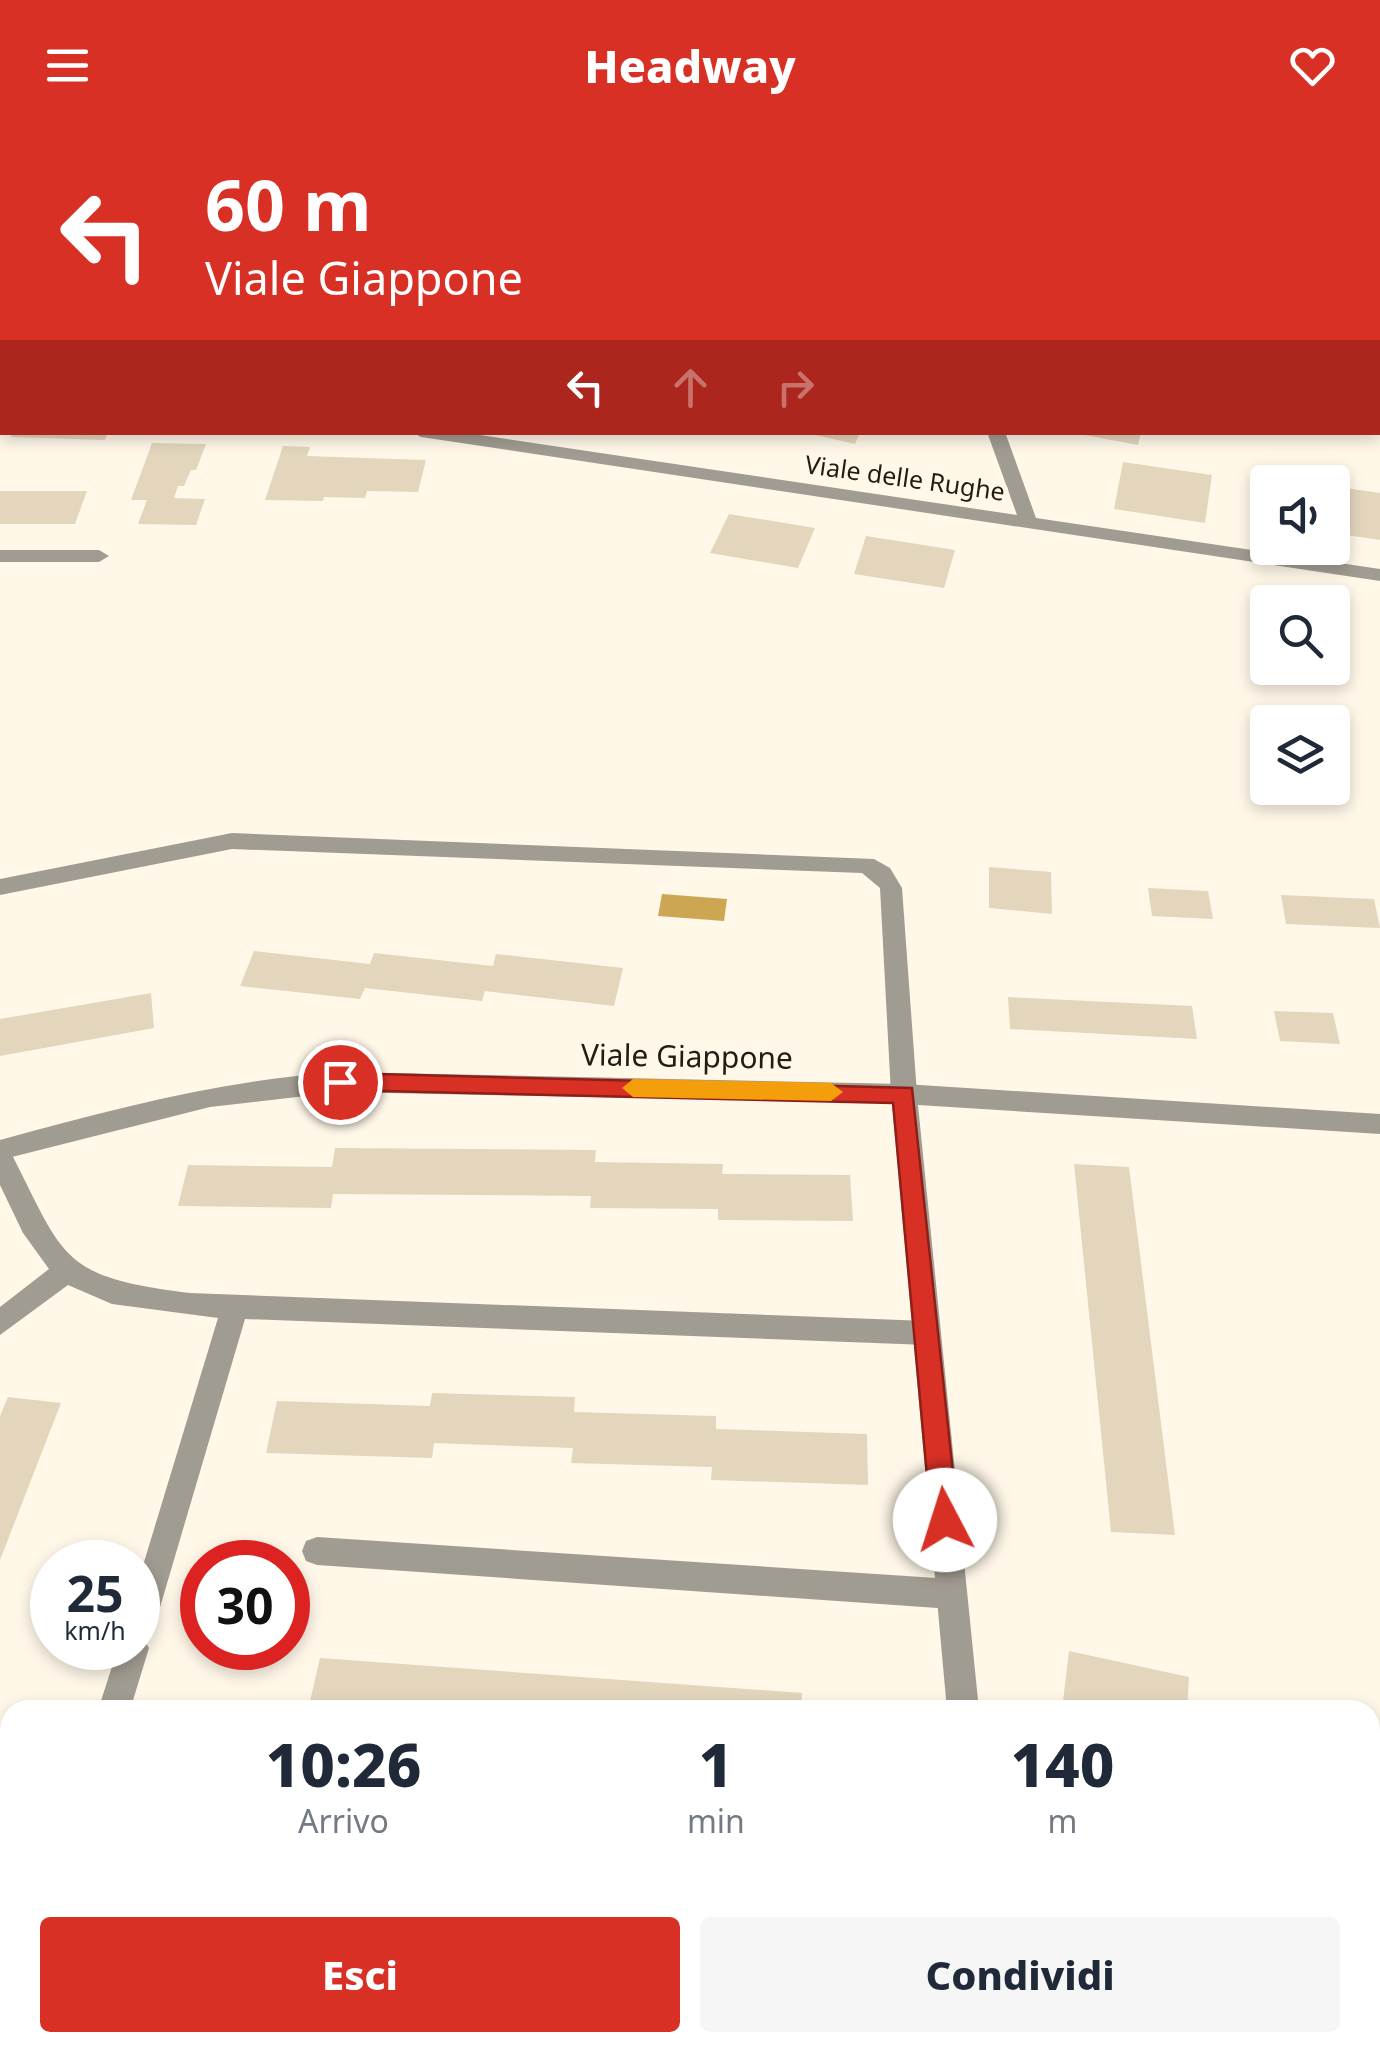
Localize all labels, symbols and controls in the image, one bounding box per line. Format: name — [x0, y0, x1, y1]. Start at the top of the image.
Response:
text: Headway — [584, 35, 796, 96]
icon: menu — [40, 38, 95, 93]
icon: heart — [1285, 38, 1340, 93]
text: 60 m — [205, 156, 372, 252]
icon: left — [40, 170, 170, 300]
text: Viale Giappone — [205, 247, 523, 308]
icon: left — [558, 360, 613, 415]
icon: ahead — [663, 360, 718, 415]
icon: right — [768, 360, 823, 415]
street label: Viale delle Rughe — [803, 446, 1007, 508]
map controls — [1250, 465, 1350, 805]
button: sound — [1250, 465, 1350, 565]
button: search — [1250, 585, 1350, 685]
button: layers — [1250, 705, 1350, 805]
street label: Viale Giappone — [581, 1033, 793, 1078]
pin — [298, 1040, 383, 1125]
icon: arrive — [313, 1055, 368, 1110]
position arrow — [893, 1468, 997, 1572]
speed limit sign: 30 — [180, 1540, 310, 1670]
text: 25 — [66, 1559, 124, 1627]
text: km/h — [64, 1613, 126, 1647]
text: 10:26 — [266, 1723, 421, 1805]
text: 1 — [699, 1723, 733, 1805]
text: 140 — [1010, 1723, 1114, 1805]
text: Arrivo — [298, 1799, 389, 1842]
text: min — [687, 1799, 745, 1842]
text: m — [1047, 1799, 1077, 1842]
button: Esci — [40, 1917, 680, 2032]
button: Condividi — [700, 1917, 1340, 2032]

